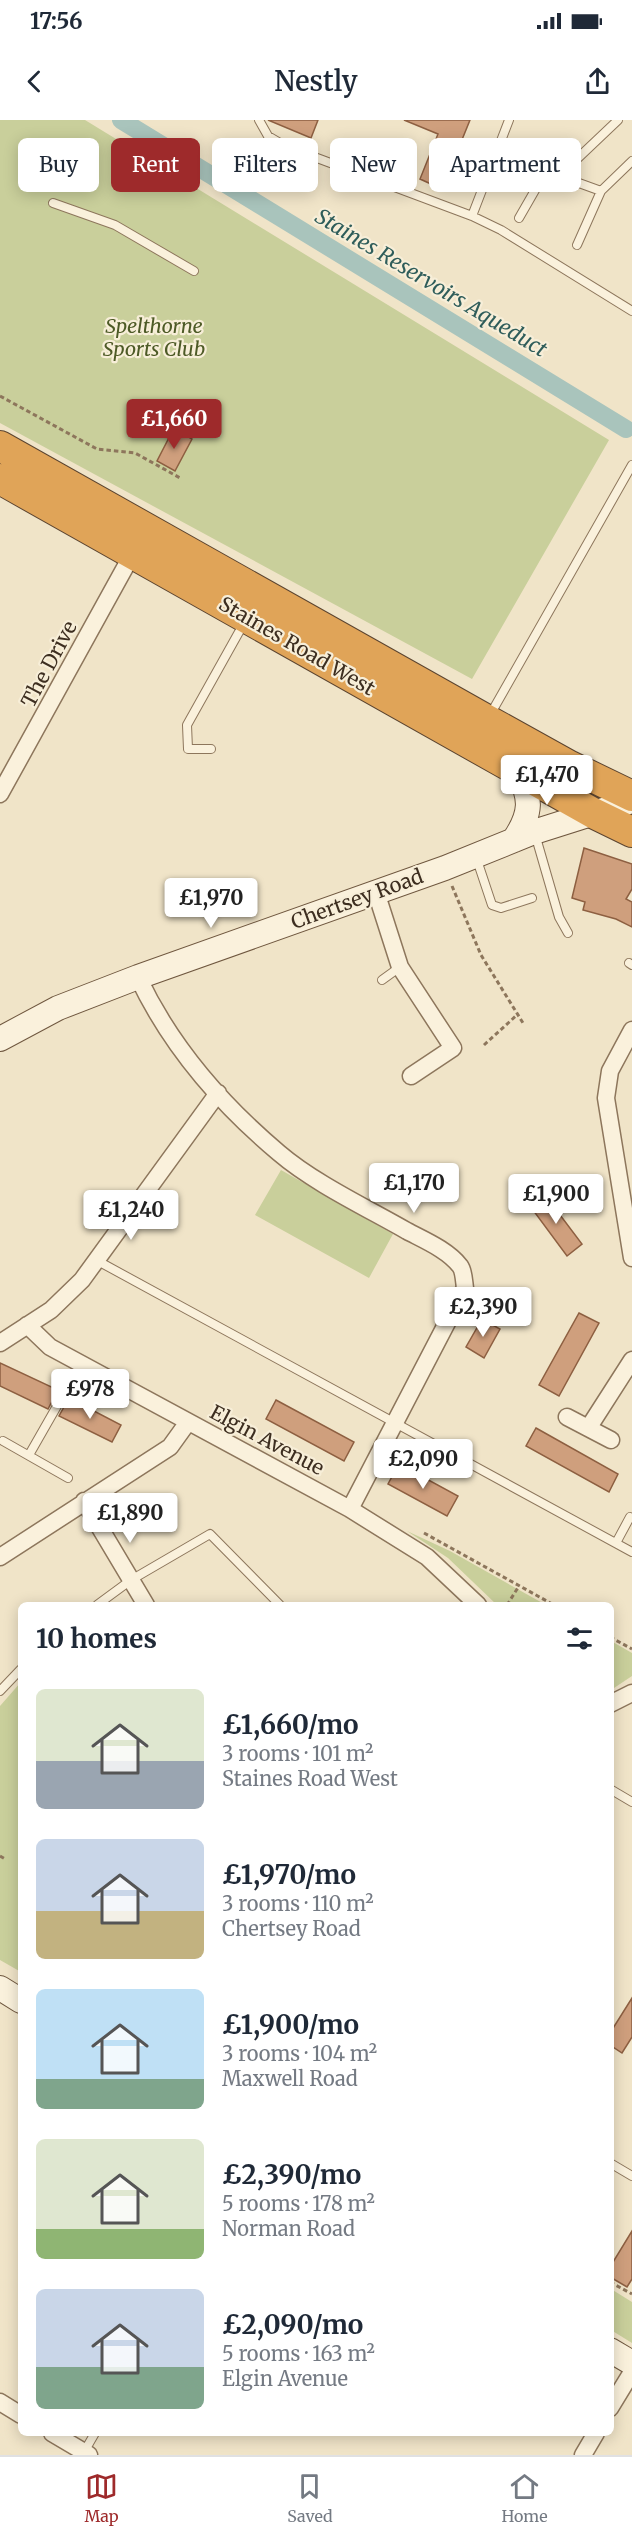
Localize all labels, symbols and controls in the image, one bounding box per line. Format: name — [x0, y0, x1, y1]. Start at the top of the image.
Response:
text: 17:56 — [30, 7, 83, 35]
text: Nestly — [274, 64, 358, 98]
icon: back — [18, 65, 51, 98]
icon: share — [581, 65, 614, 98]
chip: Buy — [18, 138, 99, 192]
chip: Rent — [111, 138, 200, 192]
chip: Filters — [212, 138, 318, 192]
chip: New — [330, 138, 417, 192]
chip: Apartment — [429, 138, 581, 192]
water label: Staines Reservoirs Aqueduct — [310, 203, 553, 363]
park label: Spelthorne Sports Club — [103, 313, 205, 361]
pin: £1,660 — [125, 399, 223, 450]
text: £1,660 — [141, 406, 207, 431]
street label: Staines Road West — [215, 591, 380, 700]
street label: The Drive — [15, 616, 82, 711]
pin: £1,470 — [498, 755, 596, 806]
text: £1,470 — [515, 762, 579, 787]
street label: Chertsey Road — [287, 863, 426, 934]
pin: £1,970 — [162, 878, 260, 929]
text: £1,970 — [179, 885, 243, 910]
pin: £1,170 — [365, 1163, 463, 1214]
text: £1,170 — [383, 1170, 445, 1195]
pin: £1,900 — [507, 1174, 605, 1225]
text: £1,900 — [522, 1181, 590, 1206]
pin: £1,240 — [82, 1190, 180, 1241]
text: £1,240 — [97, 1197, 165, 1222]
pin: £2,390 — [434, 1287, 532, 1338]
text: £2,390 — [448, 1294, 518, 1319]
pin: £978 — [54, 1369, 126, 1420]
text: £978 — [65, 1376, 115, 1401]
street label: Elgin Avenue — [206, 1399, 329, 1480]
pin: £2,090 — [374, 1439, 472, 1490]
text: £2,090 — [388, 1446, 458, 1471]
pin: £1,890 — [81, 1493, 179, 1544]
text: £1,890 — [97, 1500, 164, 1525]
text: 10 homes — [36, 1622, 157, 1655]
icon: filters — [563, 1622, 596, 1655]
text: £1,660/mo — [222, 1708, 359, 1741]
icon: home — [84, 1713, 156, 1785]
text: 3 rooms · 101 m² — [222, 1741, 373, 1766]
text: Staines Road West — [222, 1766, 398, 1791]
text: £1,970/mo — [222, 1858, 356, 1891]
icon: home — [84, 1863, 156, 1935]
text: 3 rooms · 110 m² — [222, 1891, 374, 1916]
text: Chertsey Road — [222, 1916, 361, 1941]
text: £1,900/mo — [222, 2008, 359, 2041]
icon: home — [84, 2013, 156, 2085]
text: 3 rooms · 104 m² — [222, 2041, 377, 2066]
text: Maxwell Road — [222, 2066, 358, 2091]
text: £2,390/mo — [222, 2158, 361, 2191]
icon: home — [84, 2163, 156, 2235]
text: 5 rooms · 178 m² — [222, 2191, 375, 2216]
text: Norman Road — [222, 2216, 355, 2241]
text: £2,090/mo — [222, 2308, 363, 2341]
icon: home — [84, 2313, 156, 2385]
text: 5 rooms · 163 m² — [222, 2341, 375, 2366]
text: Elgin Avenue — [222, 2366, 348, 2391]
tab: Map — [84, 2470, 119, 2526]
tab: Saved — [287, 2470, 333, 2526]
tab: Home — [501, 2470, 548, 2526]

